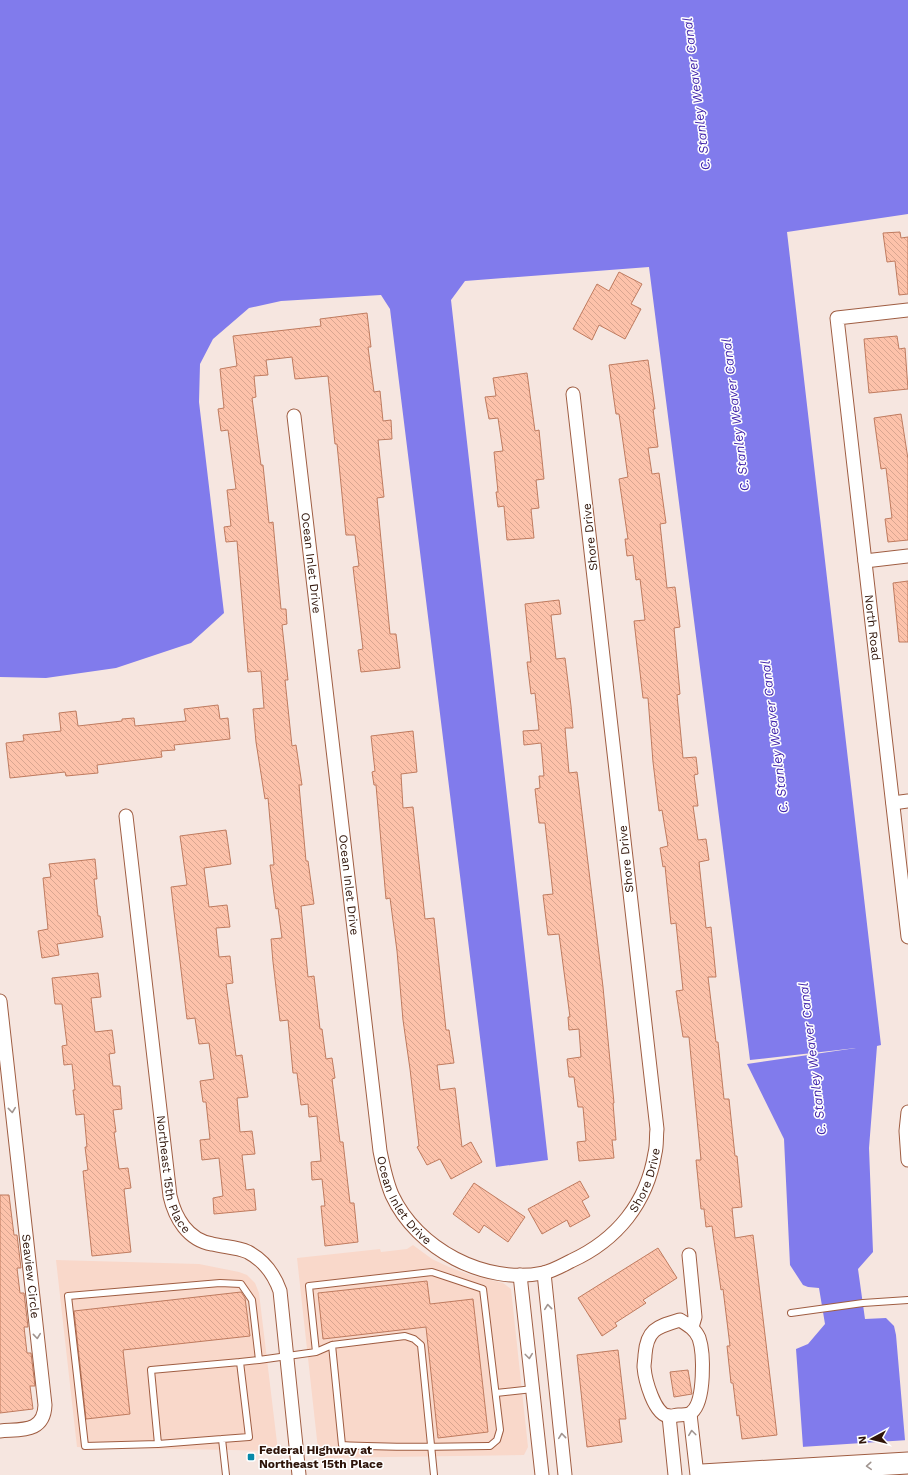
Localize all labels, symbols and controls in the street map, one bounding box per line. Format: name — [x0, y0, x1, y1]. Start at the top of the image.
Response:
water label: C. Stanley Weaver Canal — [680, 17, 713, 171]
water label: C. Stanley Weaver Canal — [719, 338, 752, 492]
street label: Shore Drive — [579, 502, 601, 571]
street label: Ocean Inlet Drive — [298, 512, 324, 614]
street label: North Road — [862, 594, 883, 661]
water label: C. Stanley Weaver Canal — [758, 660, 791, 814]
street label: Shore Drive — [615, 824, 637, 893]
street label: Ocean Inlet Drive — [336, 834, 362, 936]
water label: C. Stanley Weaver Canal — [796, 982, 829, 1136]
one-way arrow — [8, 1107, 17, 1113]
street label: Northeast 15th Place — [154, 1114, 193, 1236]
street label: Shore Drive — [626, 1147, 663, 1215]
street label: Ocean Inlet Drive — [374, 1155, 434, 1248]
street label: Seaview Circle — [19, 1233, 42, 1319]
one-way arrow — [544, 1304, 553, 1310]
one-way arrow — [33, 1333, 42, 1339]
one-way arrow — [525, 1353, 534, 1359]
north arrow — [852, 1419, 892, 1459]
one-way arrow — [688, 1430, 697, 1436]
one-way arrow — [557, 1433, 566, 1439]
text: N — [856, 1435, 870, 1445]
place label: Federal Highway at Northeast 15th Place — [259, 1443, 383, 1471]
marker: Federal Highway at Northeast 15th Place — [246, 1452, 256, 1462]
one-way arrow — [866, 1461, 872, 1470]

